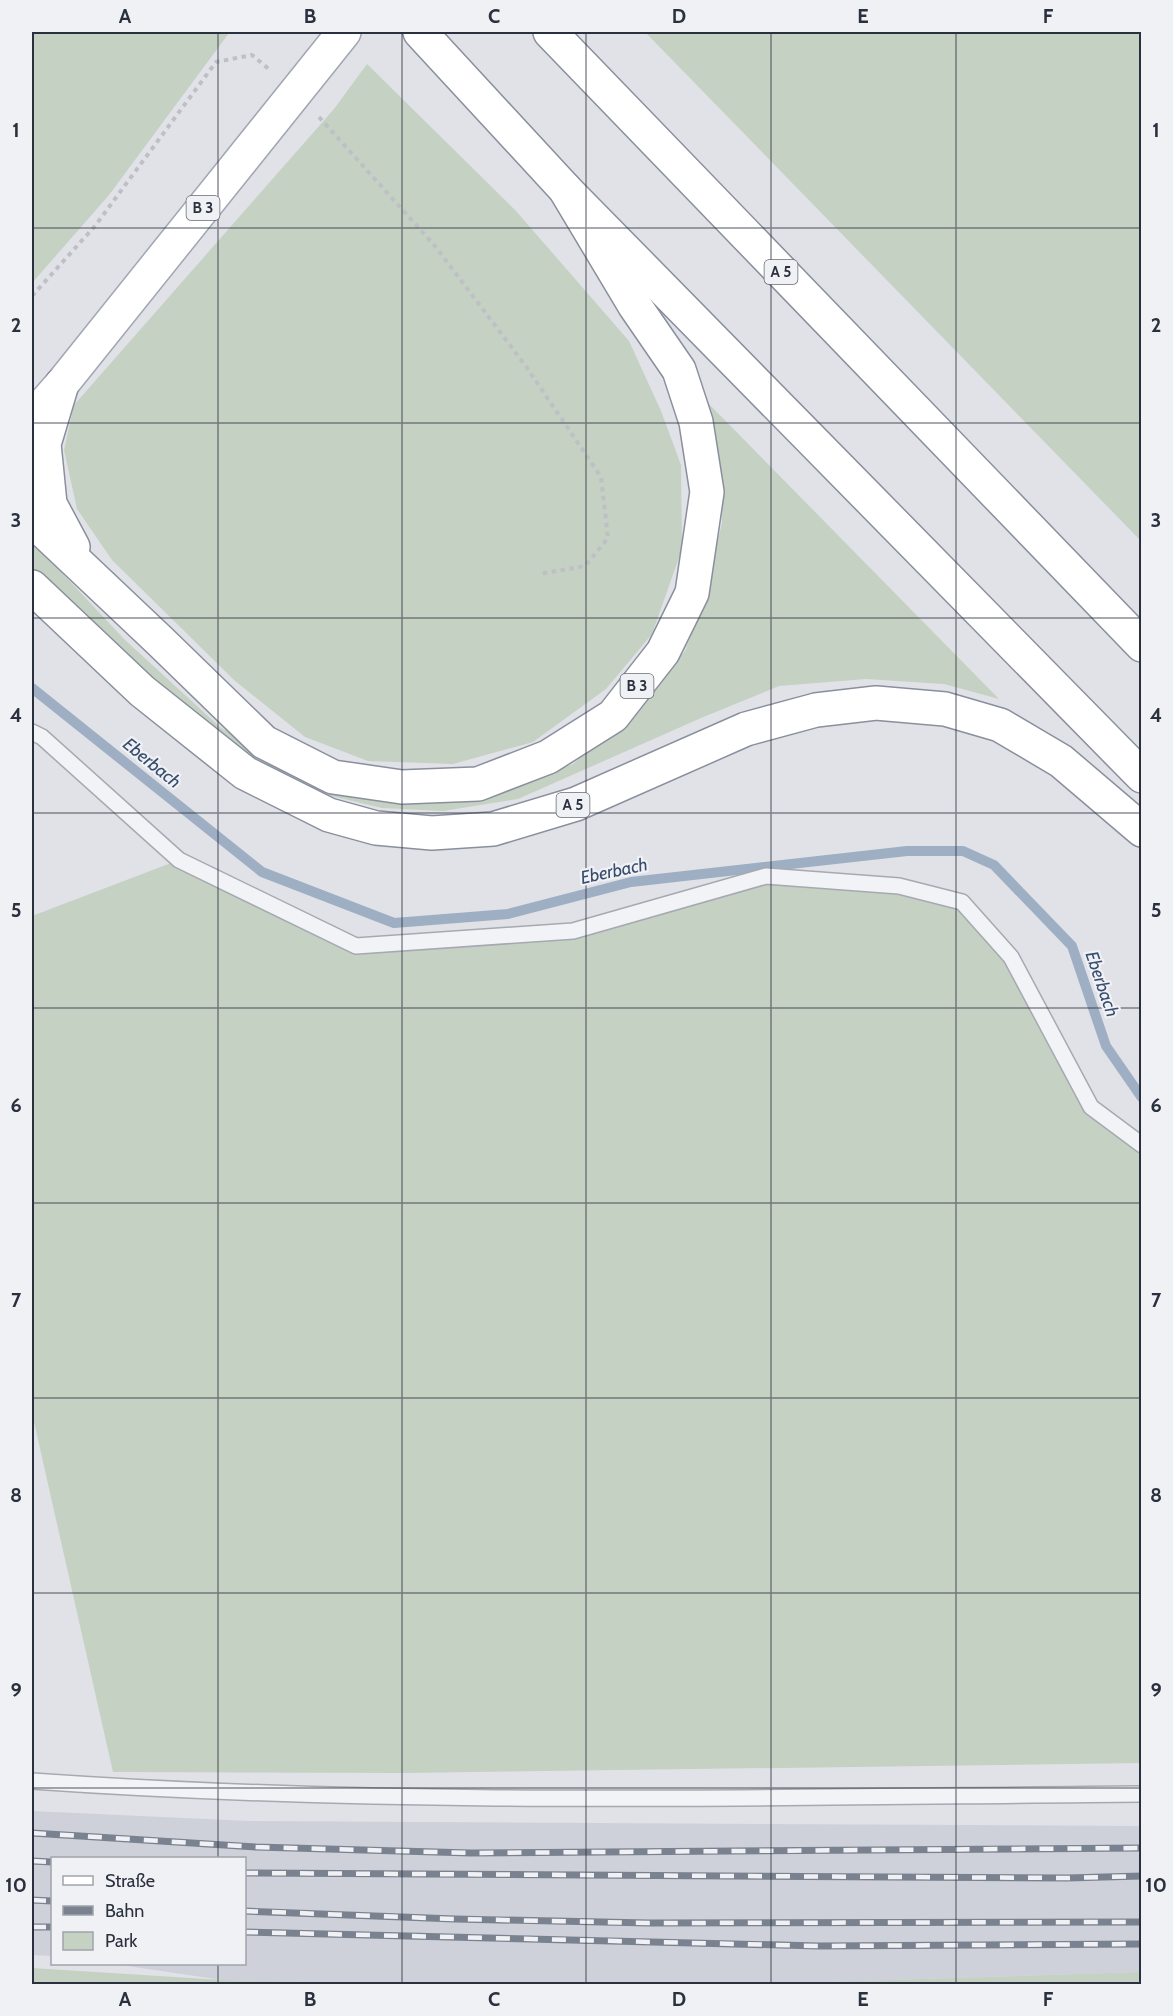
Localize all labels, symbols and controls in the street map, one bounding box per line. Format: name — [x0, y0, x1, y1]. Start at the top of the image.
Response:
text: A — [119, 4, 132, 28]
text: B — [304, 4, 316, 28]
text: C — [488, 4, 500, 28]
text: D — [672, 4, 686, 28]
text: E — [857, 4, 869, 28]
text: F — [1043, 4, 1054, 28]
text: 1 — [12, 118, 20, 142]
text: 1 — [1152, 118, 1160, 142]
road number: B 3 — [186, 196, 220, 220]
road number: A 5 — [764, 260, 798, 284]
text: 2 — [11, 313, 21, 337]
text: 2 — [1151, 313, 1161, 337]
text: 3 — [11, 508, 21, 532]
text: 3 — [1151, 508, 1161, 532]
road number: B 3 — [620, 674, 654, 698]
text: 4 — [10, 703, 22, 727]
text: 4 — [1150, 703, 1162, 727]
water label: Eberbach — [119, 733, 185, 793]
road number: A 5 — [556, 793, 590, 817]
water label: Eberbach — [578, 853, 650, 889]
text: 5 — [11, 898, 21, 922]
text: 5 — [1151, 898, 1161, 922]
water label: Eberbach — [1081, 948, 1123, 1020]
text: 6 — [10, 1093, 22, 1117]
text: 6 — [1150, 1093, 1162, 1117]
text: 7 — [11, 1288, 22, 1312]
text: 7 — [1151, 1288, 1162, 1312]
text: 8 — [10, 1483, 22, 1507]
text: 8 — [1150, 1483, 1162, 1507]
text: 9 — [10, 1678, 22, 1702]
text: 9 — [1150, 1678, 1162, 1702]
legend — [51, 1857, 246, 1965]
text: Straße — [105, 1870, 155, 1892]
text: 10 — [5, 1873, 27, 1897]
text: 10 — [1145, 1873, 1167, 1897]
text: Bahn — [105, 1900, 144, 1922]
text: Park — [105, 1930, 138, 1952]
text: A — [119, 1987, 132, 2011]
text: B — [304, 1987, 316, 2011]
text: C — [488, 1987, 500, 2011]
text: D — [672, 1987, 686, 2011]
text: E — [857, 1987, 869, 2011]
text: F — [1043, 1987, 1054, 2011]

